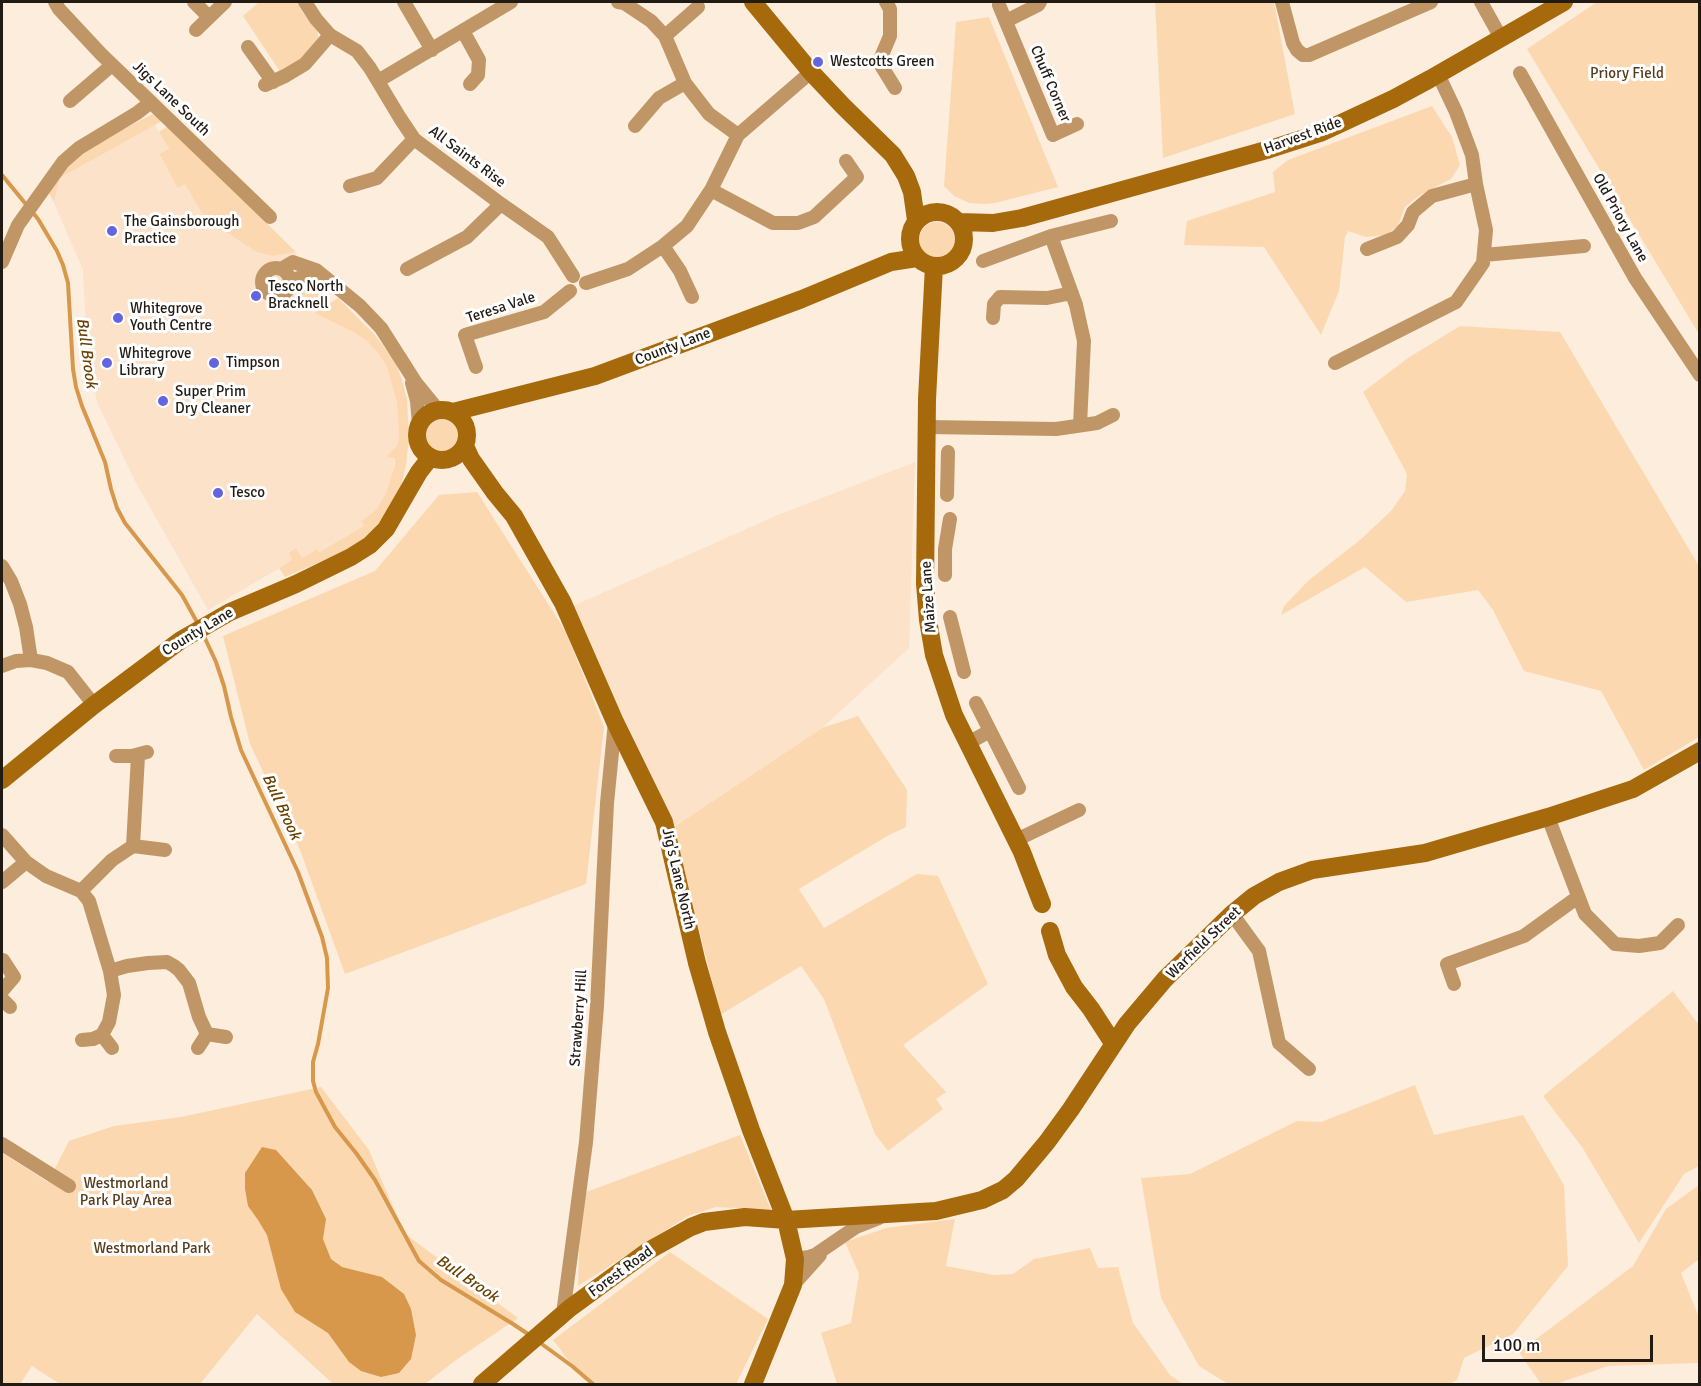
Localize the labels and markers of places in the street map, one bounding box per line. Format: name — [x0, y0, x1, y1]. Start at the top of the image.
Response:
place label: Westcotts Green — [830, 53, 934, 71]
marker: Westcotts Green — [811, 55, 825, 69]
place label: The Gainsborough Practice — [124, 213, 239, 248]
marker: The Gainsborough Practice — [105, 224, 119, 238]
place label: Tesco North Bracknell — [268, 278, 344, 313]
marker: Tesco North Bracknell — [249, 289, 263, 303]
place label: Whitegrove Youth Centre — [130, 300, 212, 335]
marker: Whitegrove Youth Centre — [111, 311, 125, 325]
place label: Whitegrove Library — [119, 345, 191, 380]
place label: Timpson — [226, 354, 280, 372]
marker: Whitegrove Library — [100, 356, 114, 370]
marker: Timpson — [207, 356, 221, 370]
place label: Super Prim Dry Cleaner — [175, 383, 251, 418]
marker: Super Prim Dry Cleaner — [156, 394, 170, 408]
place label: Tesco — [230, 484, 265, 502]
marker: Tesco — [211, 486, 225, 500]

